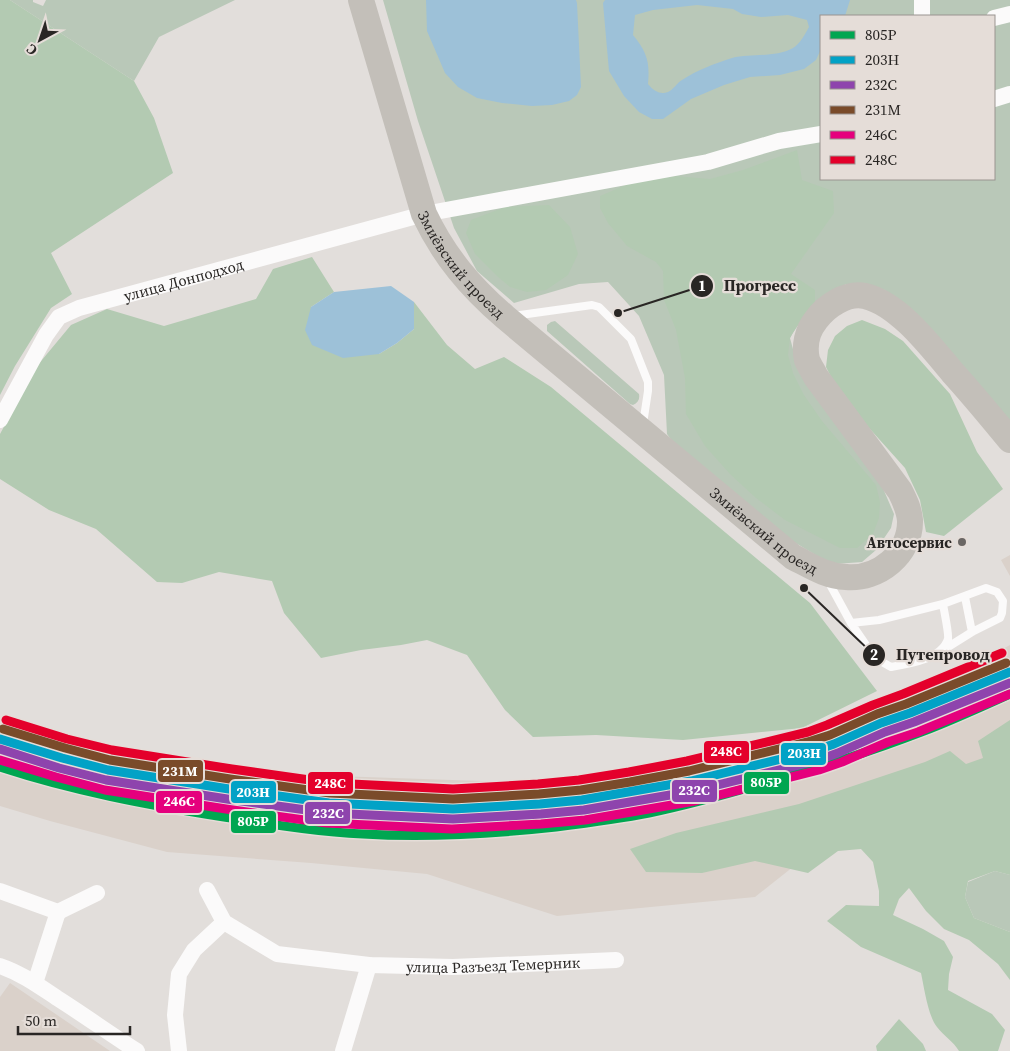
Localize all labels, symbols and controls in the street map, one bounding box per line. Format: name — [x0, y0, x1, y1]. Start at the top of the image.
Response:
north arrow — [15, 15, 65, 65]
legend — [820, 15, 995, 180]
text: 805Р — [865, 24, 897, 45]
text: С — [22, 39, 41, 60]
text: 203Н — [865, 49, 900, 70]
text: 232C — [865, 74, 897, 95]
text: 231М — [865, 99, 901, 120]
text: 246С — [865, 124, 897, 145]
text: 248С — [865, 149, 897, 170]
street label: Змиёвский проезд — [413, 207, 510, 323]
street label: улица Донподход — [121, 253, 246, 306]
callout: Прогресс — [689, 270, 806, 301]
text: Прогресс — [724, 274, 796, 296]
text: 1 — [698, 275, 706, 296]
street label: Змиёвский проезд — [706, 482, 822, 579]
place label: Автосервис — [867, 532, 952, 553]
marker: Автосервис — [956, 536, 968, 548]
callout: Путепровод — [861, 639, 1000, 670]
text: Путепровод — [896, 643, 990, 665]
text: 2 — [870, 644, 878, 665]
line badge: 248С — [703, 740, 750, 764]
text: 248С — [710, 741, 742, 761]
line badge: 203Н — [780, 742, 827, 766]
text: 203Н — [787, 743, 821, 763]
line badge: 231М — [157, 759, 204, 783]
text: 231М — [162, 761, 198, 781]
line badge: 248С — [307, 771, 354, 795]
line badge: 805Р — [743, 771, 790, 795]
text: 805Р — [750, 772, 782, 792]
text: 248С — [314, 773, 346, 793]
line badge: 232C — [671, 779, 718, 803]
line badge: 203Н — [230, 780, 277, 804]
text: 232C — [678, 780, 710, 800]
text: 203Н — [236, 782, 270, 802]
line badge: 246С — [155, 790, 203, 814]
text: 246С — [163, 791, 195, 811]
line badge: 232C — [304, 801, 351, 825]
text: 232C — [312, 803, 344, 823]
line badge: 805Р — [230, 810, 277, 834]
text: 805Р — [237, 811, 269, 831]
street label: улица Разъезд Темерник — [406, 951, 581, 978]
scale bar — [18, 1004, 130, 1036]
text: 50 m — [25, 1010, 57, 1031]

